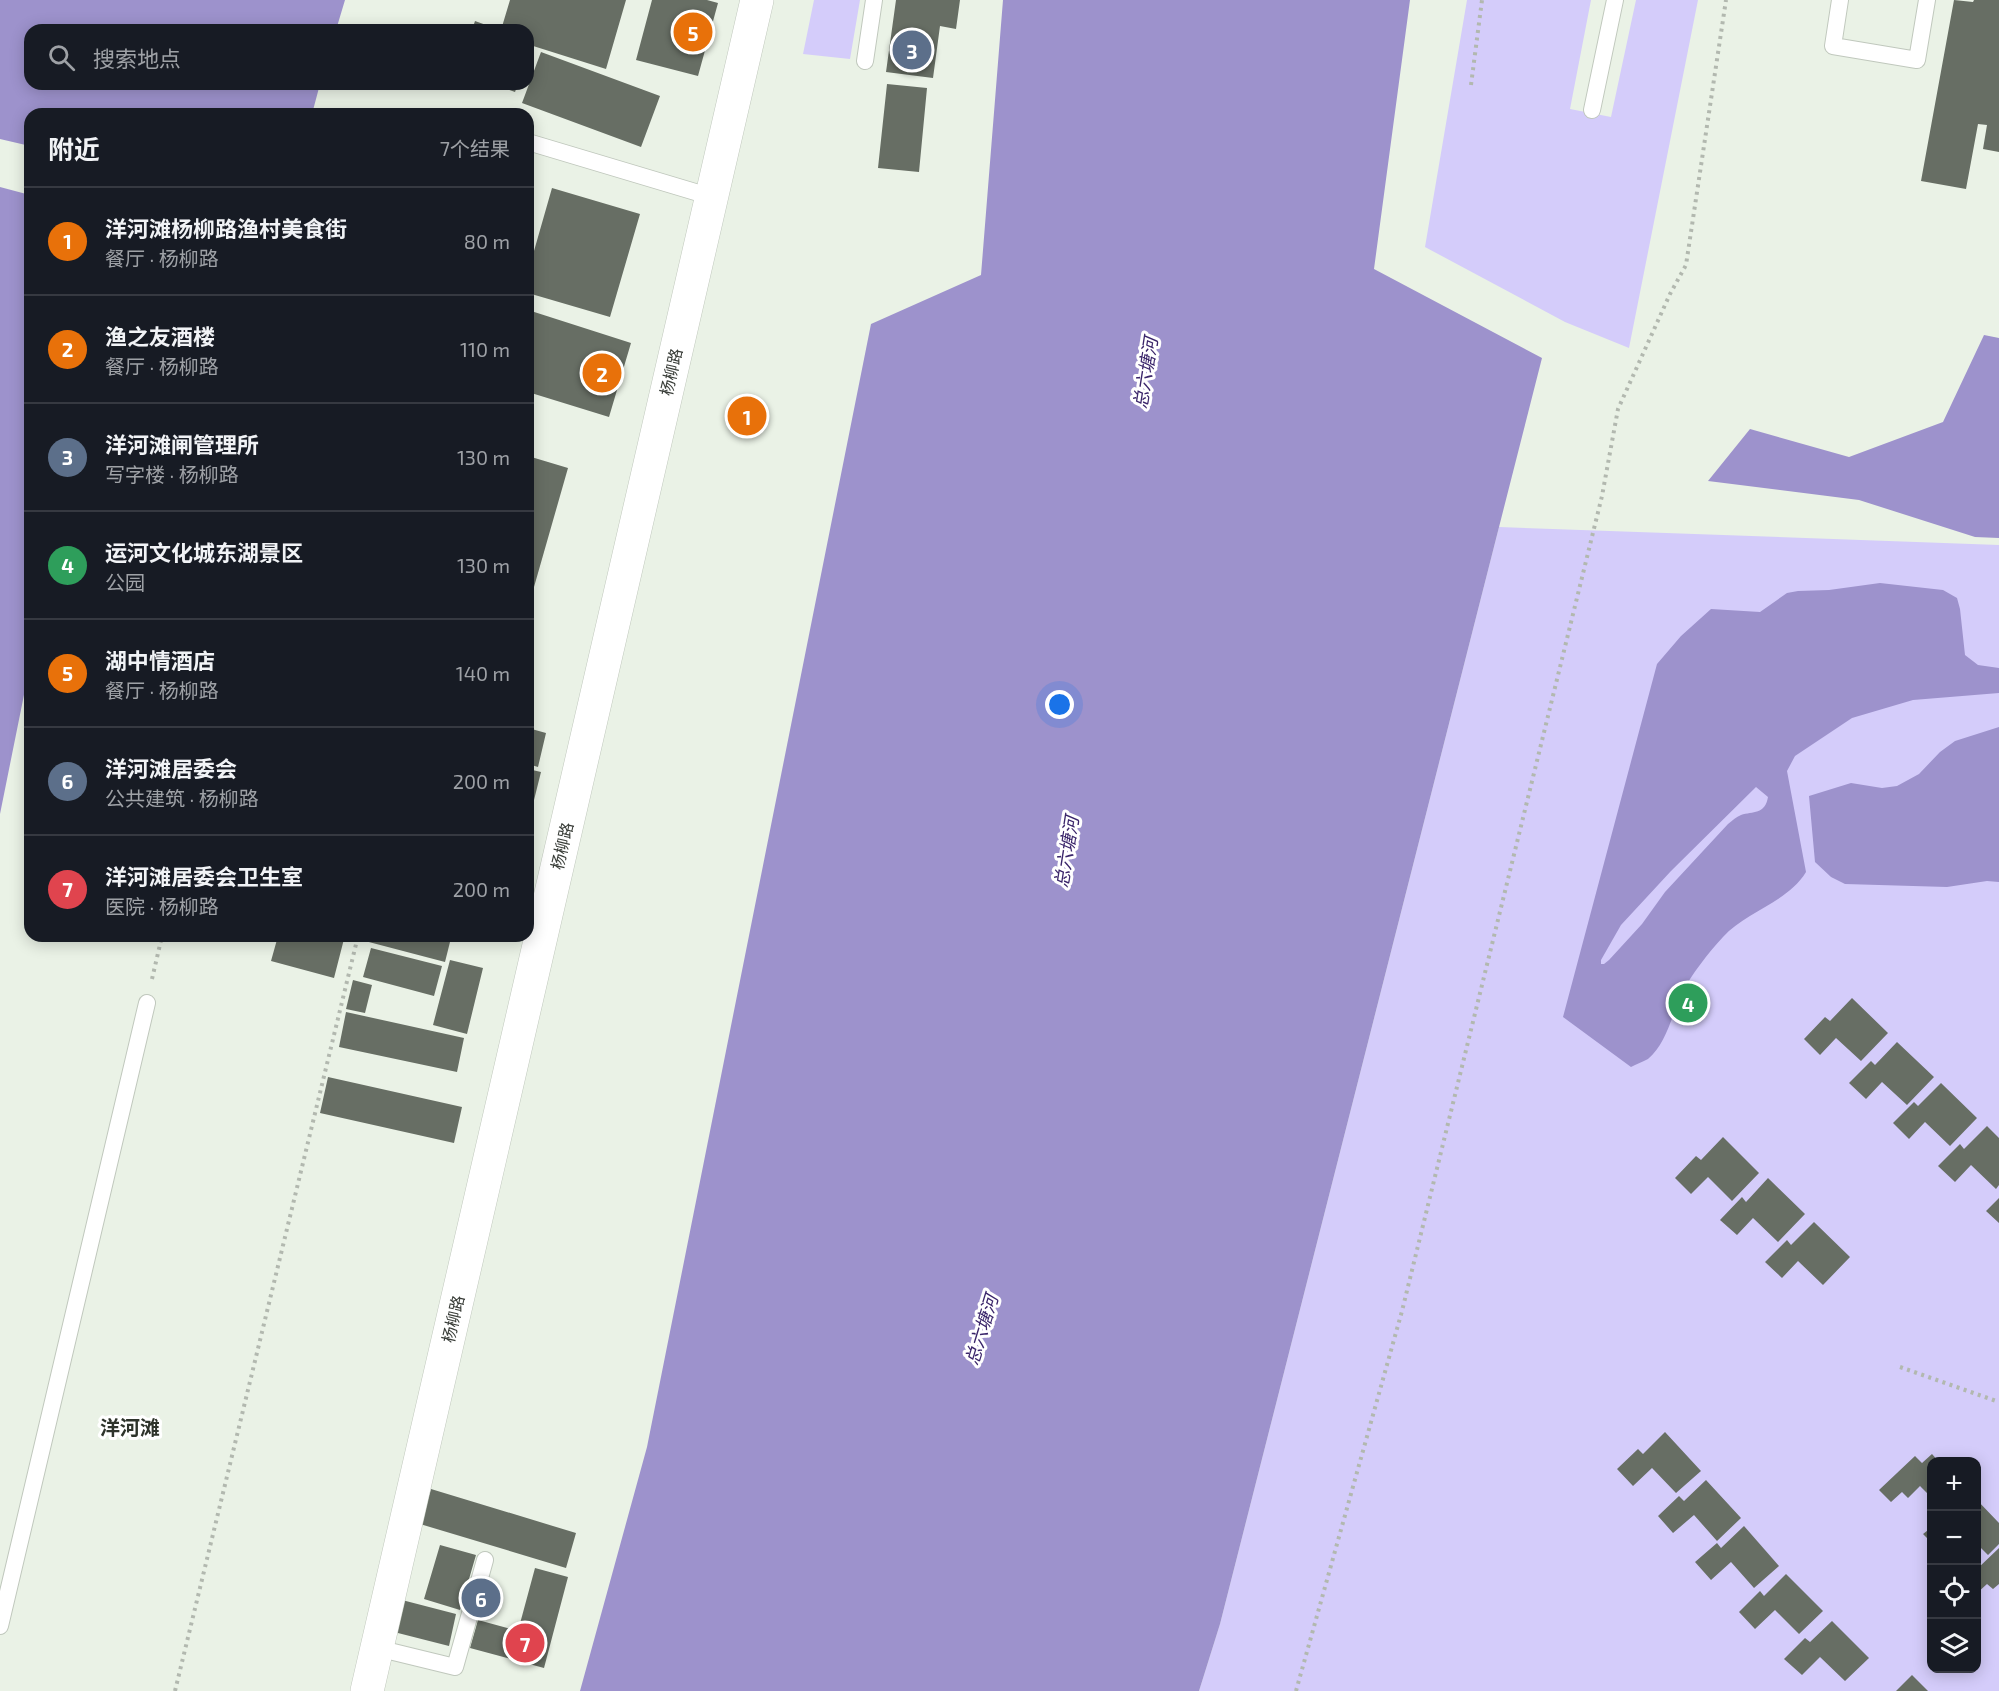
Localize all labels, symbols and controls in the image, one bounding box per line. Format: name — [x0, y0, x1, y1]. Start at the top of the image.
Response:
pin: 5 — [674, 9, 712, 54]
search box — [24, 24, 534, 90]
pin: 3 — [892, 28, 932, 72]
icon: search — [45, 41, 78, 74]
text: 搜索地点 — [93, 45, 181, 71]
text: 附近 — [48, 133, 100, 164]
text: 7个结果 — [440, 136, 510, 160]
text: 洋河滩杨柳路渔村美食街 — [105, 215, 347, 241]
text: 1 — [63, 229, 72, 253]
text: 80 m — [464, 229, 510, 253]
text: 餐厅 · 杨柳路 — [105, 246, 219, 270]
text: 渔之友酒楼 — [105, 323, 215, 349]
water label: 总六塘河 — [1129, 333, 1162, 410]
text: 2 — [62, 337, 73, 361]
text: 110 m — [460, 337, 510, 361]
street label: 杨柳路 — [656, 346, 685, 397]
pin: 2 — [582, 350, 622, 395]
text: 餐厅 · 杨柳路 — [105, 354, 219, 378]
pin: 1 — [728, 394, 766, 438]
text: 洋河滩闸管理所 — [105, 431, 259, 457]
text: 3 — [62, 445, 73, 469]
text: 130 m — [457, 445, 510, 469]
text: 写字楼 · 杨柳路 — [105, 462, 239, 486]
text: 运河文化城东湖景区 — [105, 539, 303, 565]
text: 4 — [61, 553, 74, 577]
text: 130 m — [457, 553, 510, 577]
text: 公园 — [105, 570, 145, 594]
text: 湖中情酒店 — [105, 647, 215, 673]
text: 5 — [62, 661, 73, 685]
text: 140 m — [456, 661, 510, 685]
text: 餐厅 · 杨柳路 — [105, 678, 219, 702]
your location — [1045, 690, 1074, 719]
text: 洋河滩居委会 — [105, 755, 237, 781]
text: 6 — [62, 769, 73, 793]
text: 200 m — [453, 769, 510, 793]
text: 公共建筑 · 杨柳路 — [105, 786, 259, 810]
water label: 总六塘河 — [1050, 812, 1083, 889]
street label: 杨柳路 — [547, 820, 576, 871]
text: 洋河滩居委会卫生室 — [105, 863, 303, 889]
text: 7 — [62, 877, 73, 901]
text: 200 m — [453, 877, 510, 901]
text: 医院 · 杨柳路 — [105, 894, 219, 918]
pin: 4 — [1668, 980, 1708, 1026]
water label: 总六塘河 — [960, 1289, 1003, 1367]
street label: 杨柳路 — [438, 1293, 467, 1344]
district label: 洋河滩 — [100, 1415, 160, 1439]
map controls — [1927, 1457, 1981, 1673]
button: + — [1927, 1457, 1981, 1511]
button: − — [1927, 1511, 1981, 1565]
button: locate — [1927, 1565, 1981, 1619]
pin: 6 — [462, 1576, 500, 1620]
button: layers — [1927, 1619, 1981, 1673]
pin: 7 — [506, 1620, 544, 1666]

